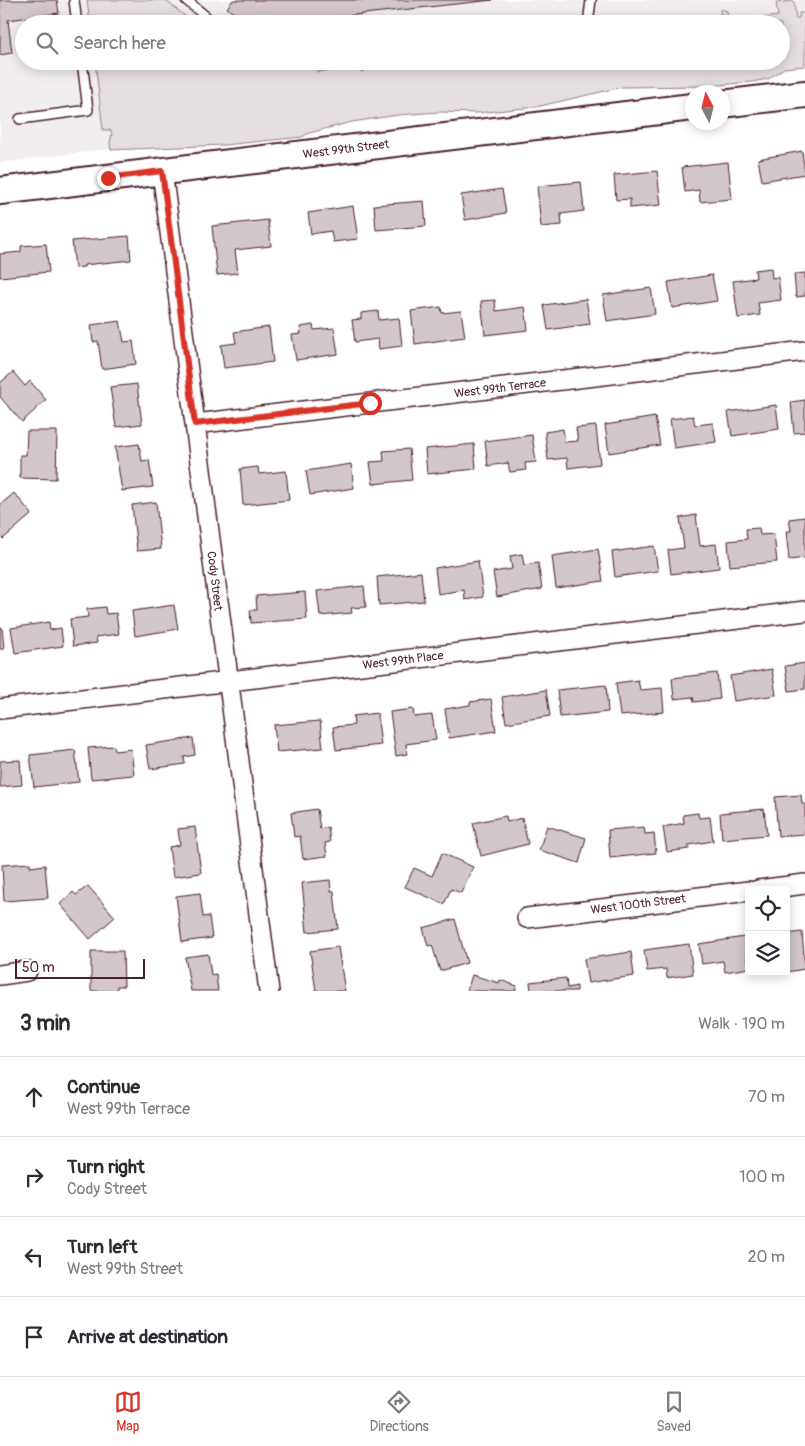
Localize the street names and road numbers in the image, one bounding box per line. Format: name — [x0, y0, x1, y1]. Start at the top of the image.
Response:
street label: West 99th Street — [302, 137, 390, 162]
street label: West 99th Terrace — [453, 375, 547, 402]
street label: Cody Street — [203, 550, 226, 612]
street label: West 99th Place — [362, 648, 444, 673]
street label: West 100th Street — [590, 891, 687, 918]

